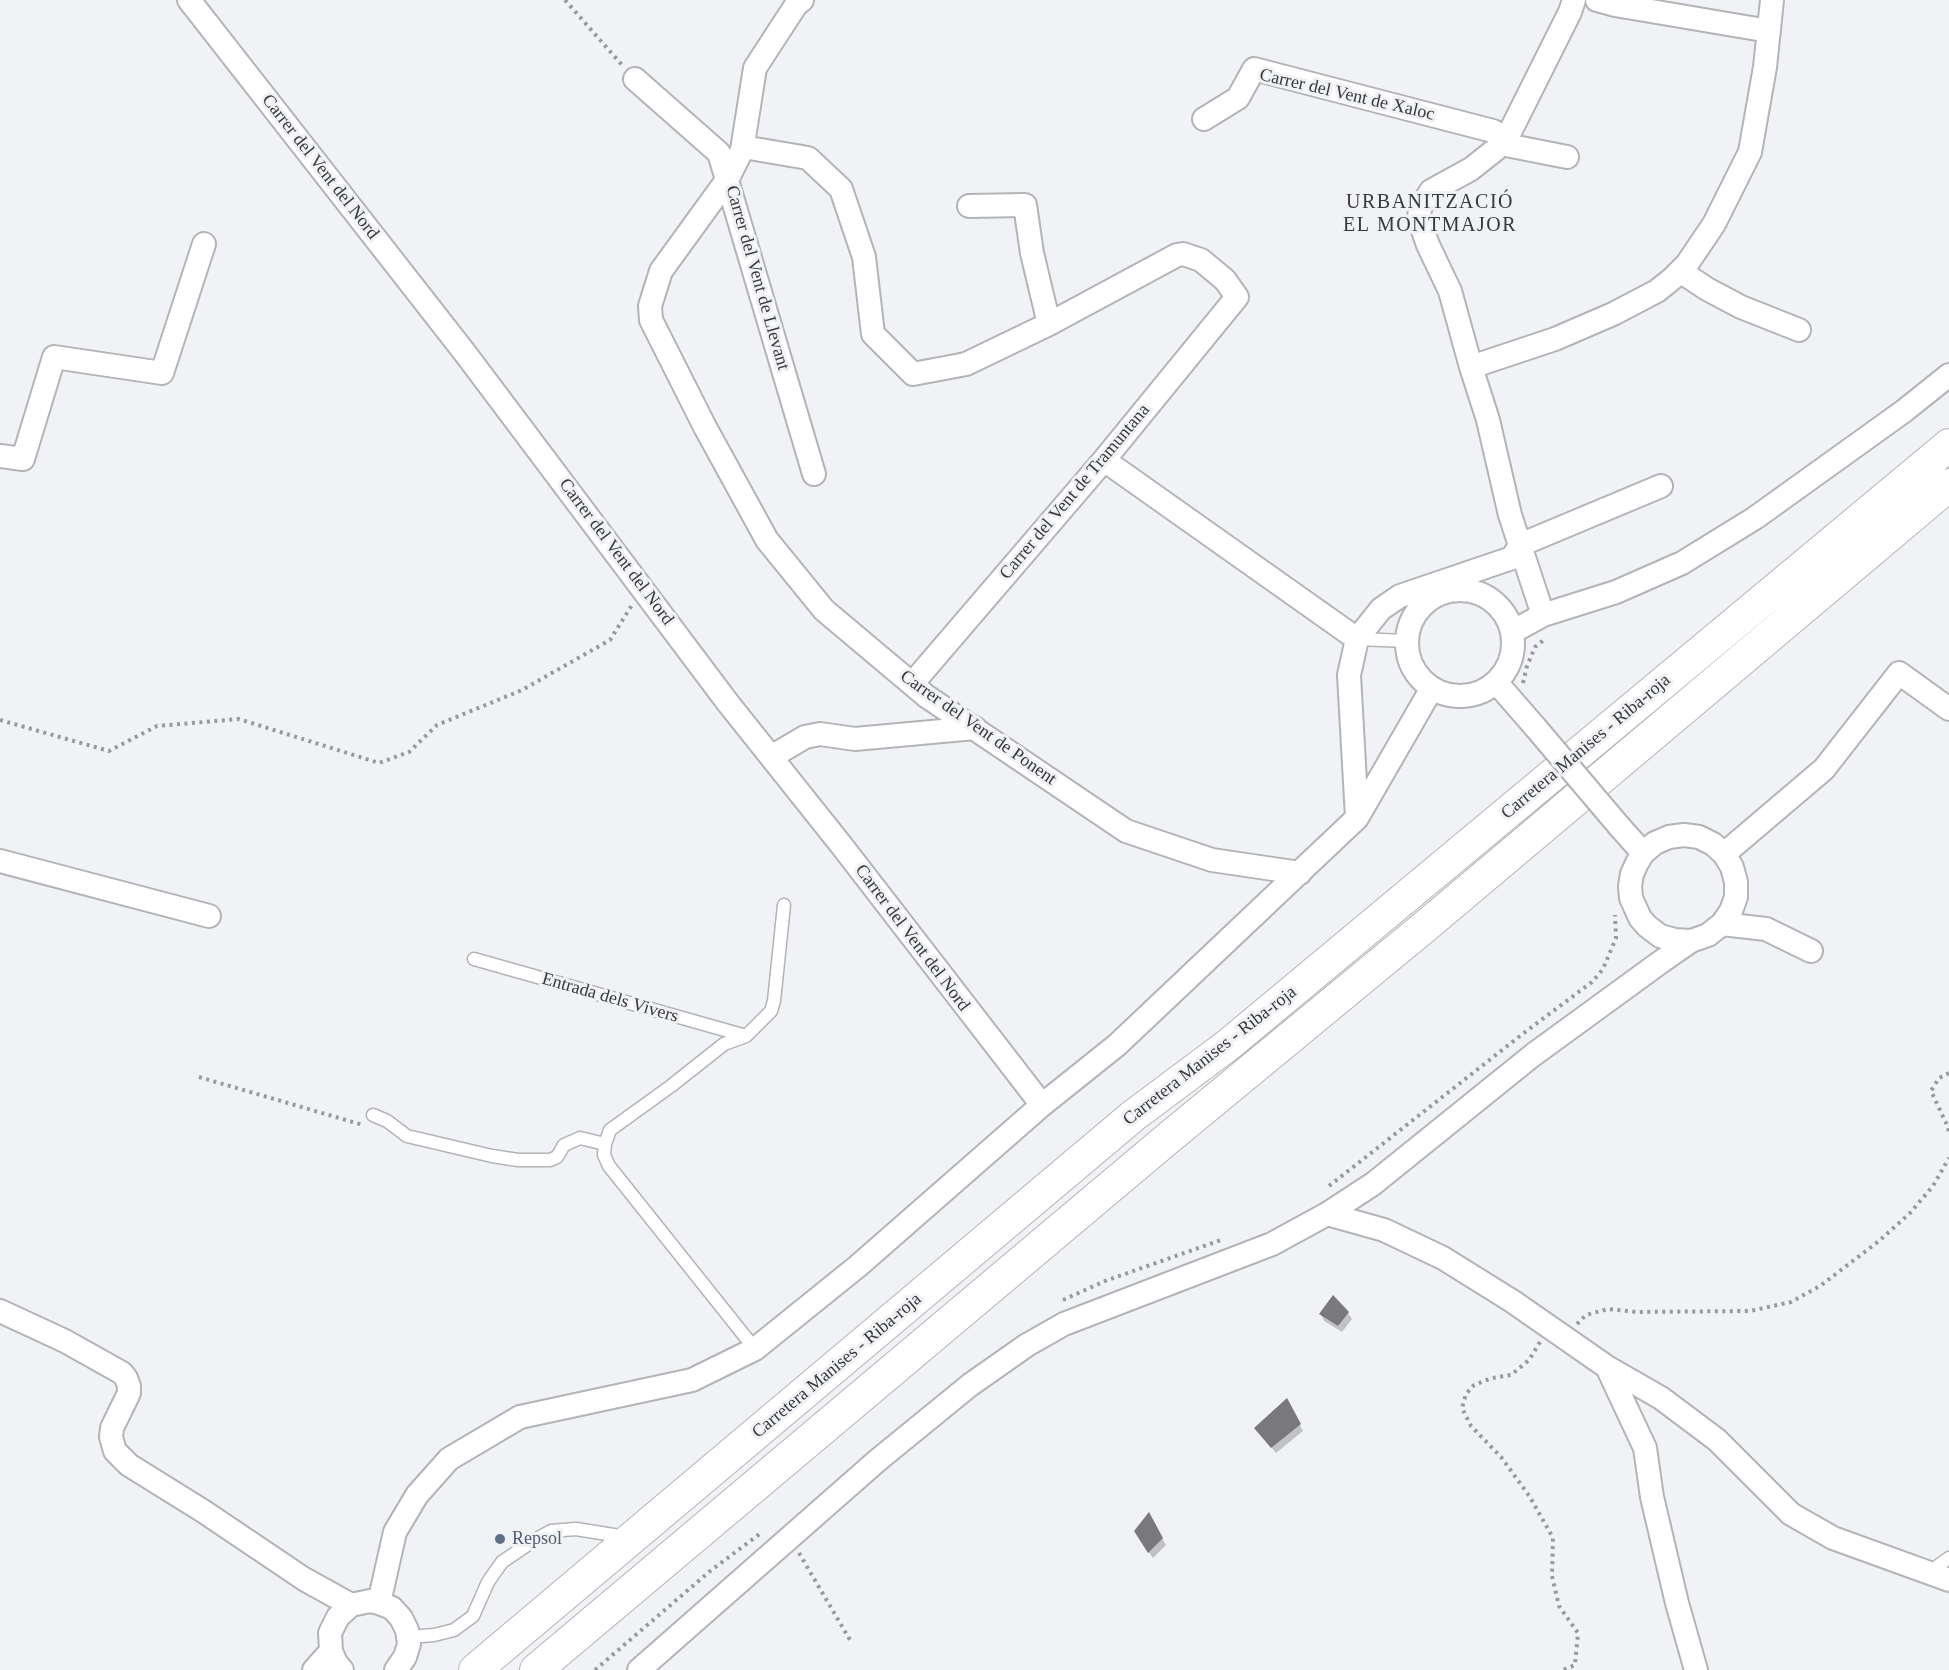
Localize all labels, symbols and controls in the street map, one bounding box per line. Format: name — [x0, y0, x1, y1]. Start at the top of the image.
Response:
street label: Carrer del Vent de Xaloc — [1257, 64, 1437, 126]
street label: Carrer del Vent del Nord — [257, 90, 383, 244]
street label: Carrer del Vent de Llevant — [720, 183, 794, 373]
district label: URBANITZACIÓ EL MONTMAJOR — [1343, 191, 1517, 238]
street label: Carrer del Vent de Tramuntana — [995, 400, 1155, 584]
street label: Carrer del Vent del Nord — [554, 474, 678, 630]
street label: Carrer del Vent de Ponent — [896, 666, 1060, 790]
street label: Carretera Manises - Riba-roja — [1497, 670, 1675, 824]
street label: Carrer del Vent del Nord — [850, 860, 974, 1016]
street label: Entrada dels Vivers — [539, 968, 681, 1028]
street label: Carretera Manises - Riba-roja — [1119, 981, 1301, 1131]
street label: Carretera Manises - Riba-roja — [748, 1289, 926, 1443]
place label: Repsol — [512, 1528, 562, 1550]
marker: Repsol — [493, 1532, 507, 1546]

